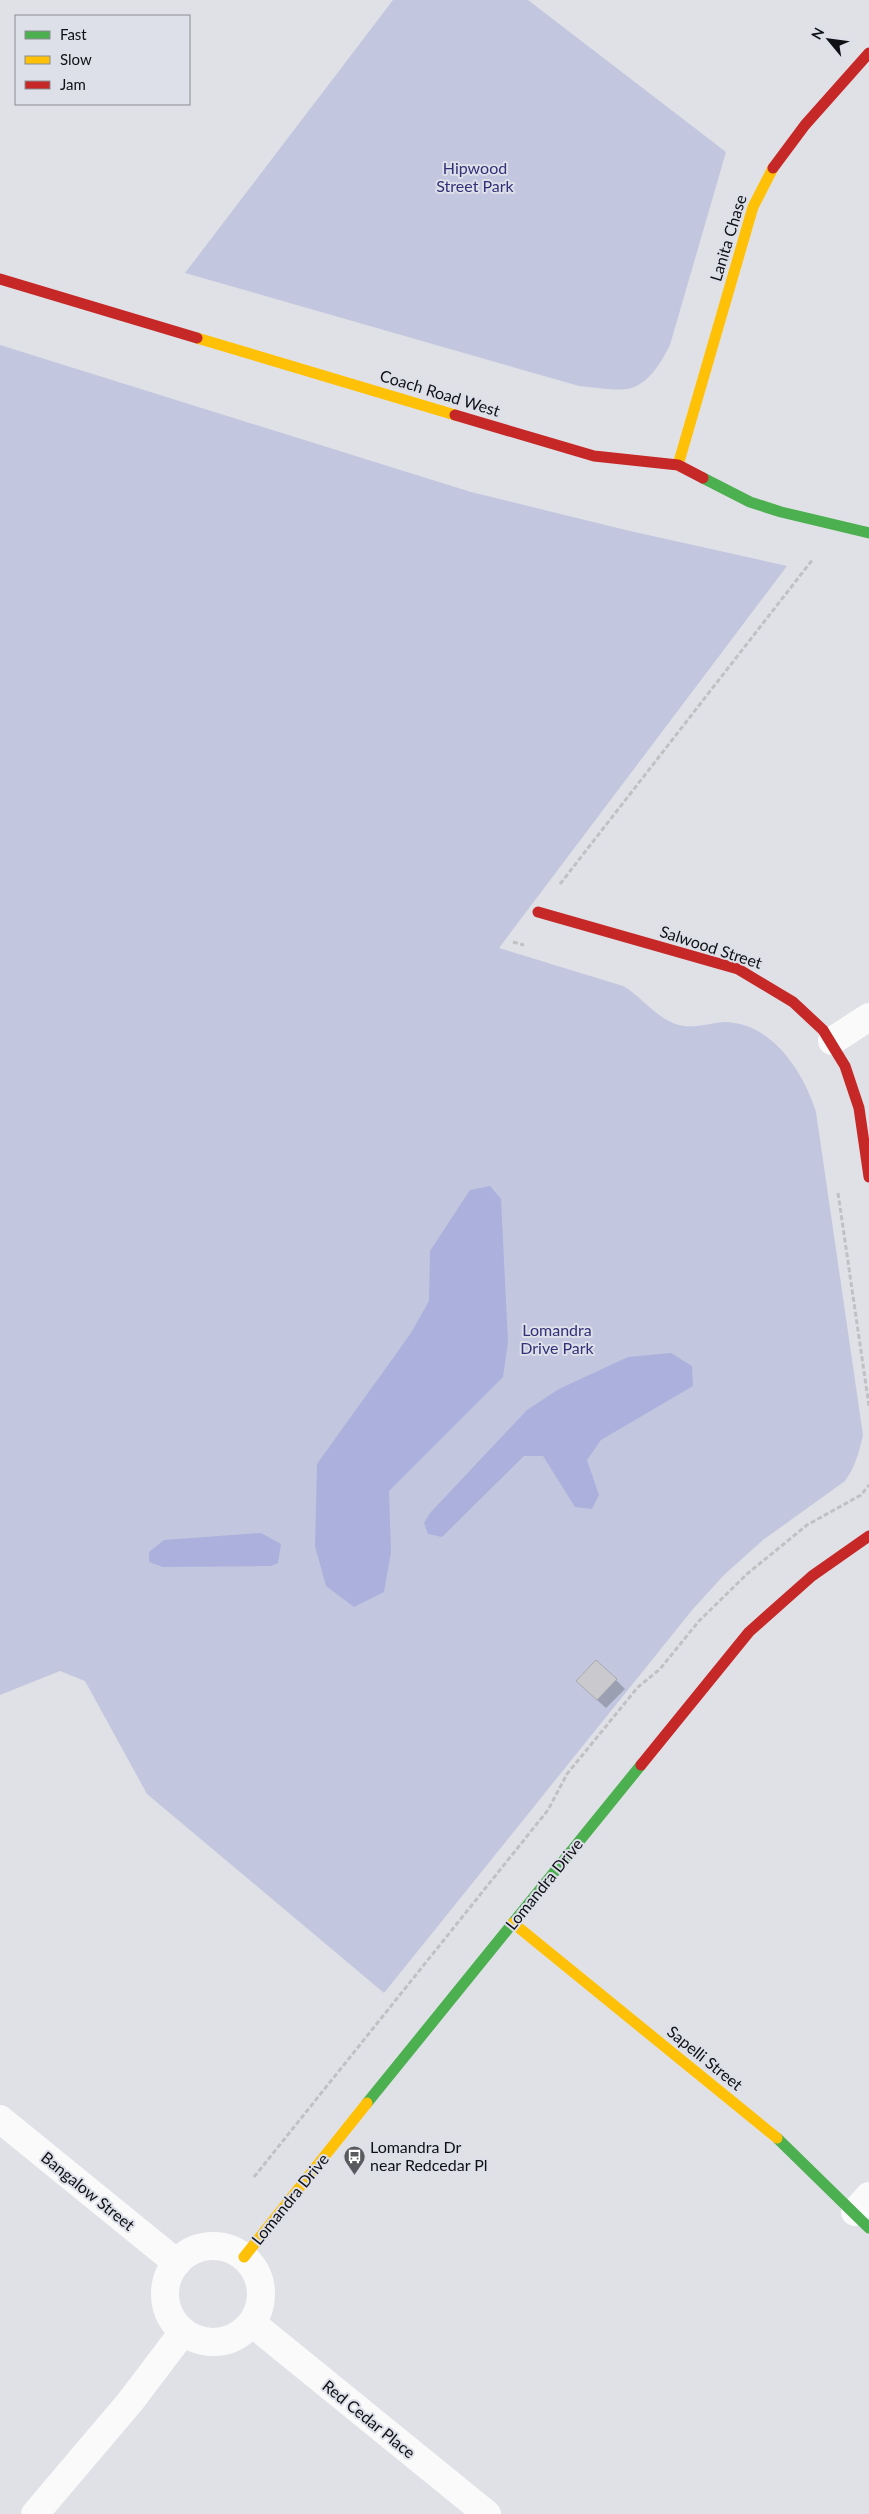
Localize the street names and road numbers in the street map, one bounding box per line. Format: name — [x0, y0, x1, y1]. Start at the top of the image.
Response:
street label: Lanita Chase — [705, 192, 750, 284]
street label: Coach Road West — [378, 365, 503, 420]
street label: Salwood Street — [658, 921, 765, 972]
street label: Lomandra Drive — [501, 1834, 586, 1933]
street label: Sapelli Street — [664, 2021, 747, 2094]
street label: Bangalow Street — [38, 2147, 139, 2234]
street label: Lomandra Drive — [247, 2149, 332, 2248]
street label: Red Cedar Place — [319, 2375, 419, 2462]

